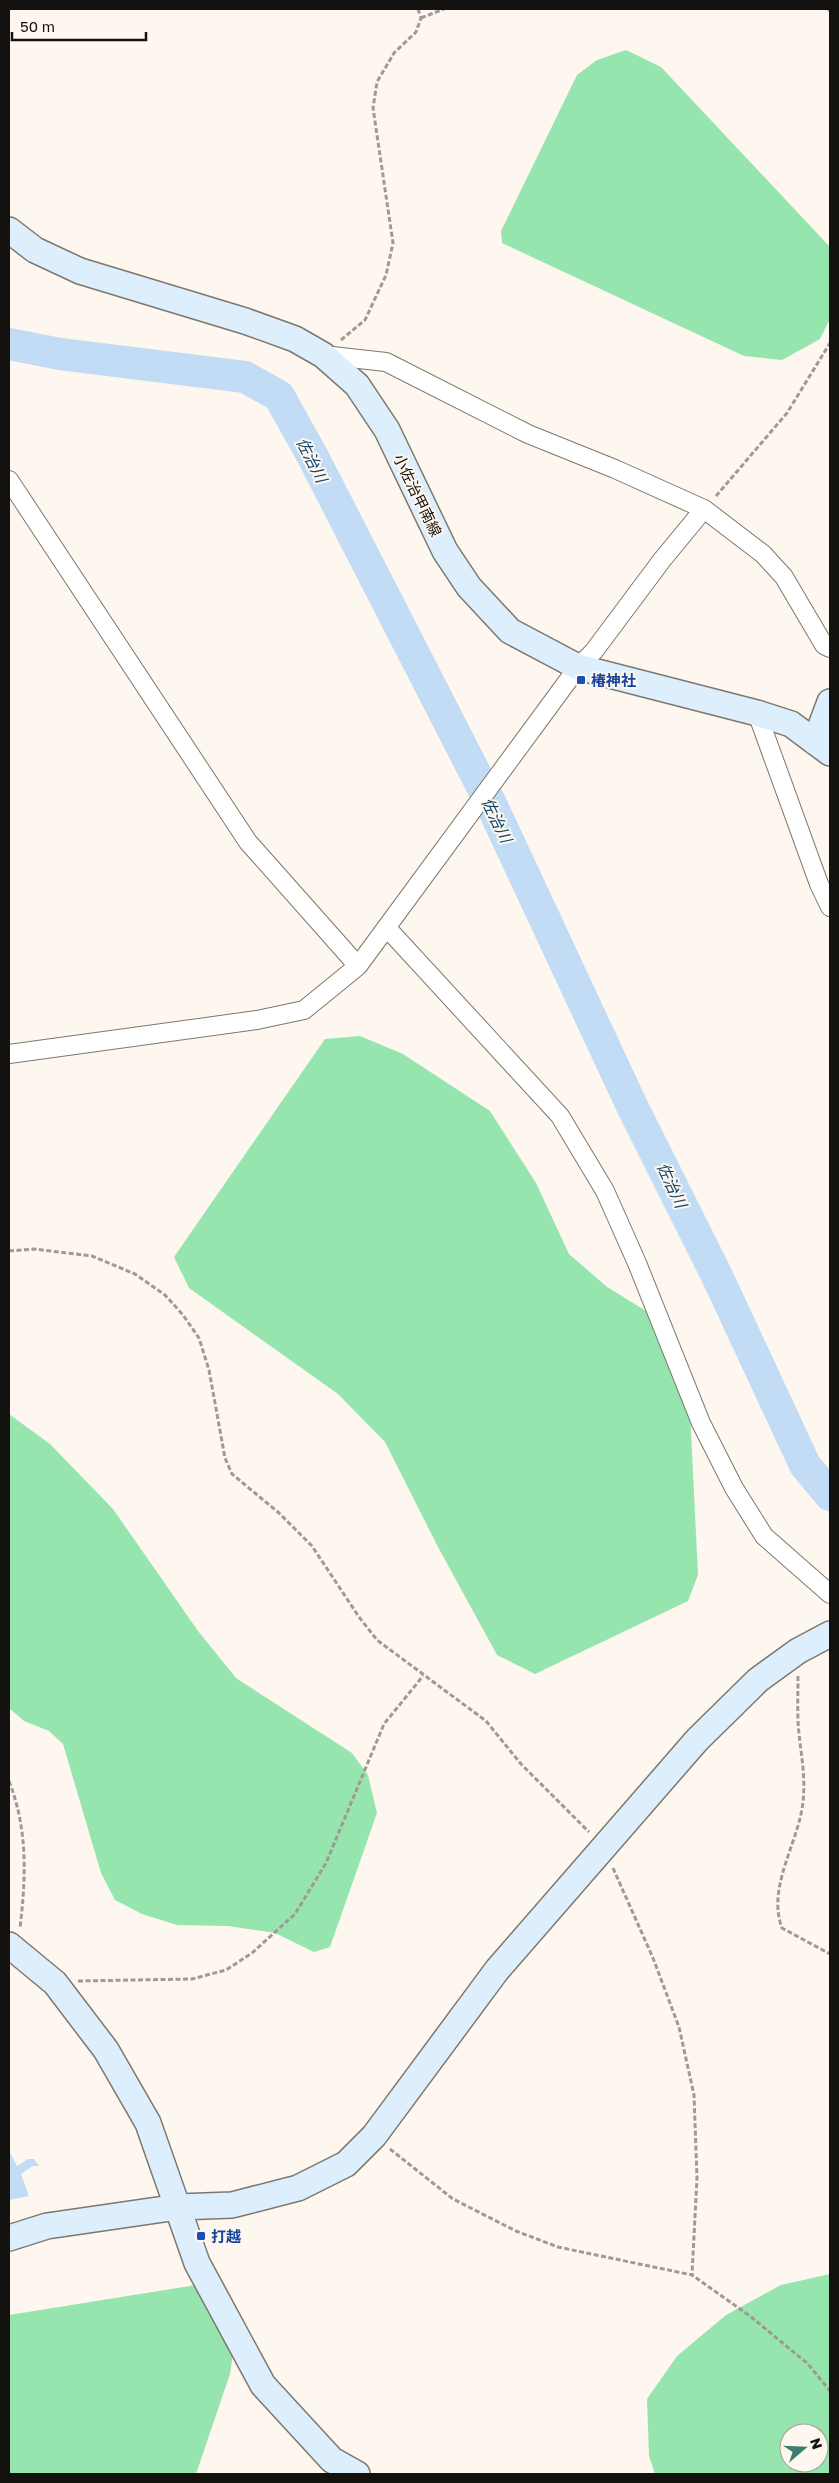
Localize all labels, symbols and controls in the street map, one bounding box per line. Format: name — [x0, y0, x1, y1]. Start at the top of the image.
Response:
scale bar — [12, 10, 146, 42]
text: 50 m — [20, 17, 55, 35]
water label: 佐治川 — [292, 434, 333, 488]
street label: 小佐治甲南線 — [390, 451, 446, 539]
place label: 椿神社 — [591, 671, 636, 689]
marker: 椿神社 — [575, 674, 587, 686]
water label: 佐治川 — [477, 794, 517, 848]
water label: 佐治川 — [653, 1159, 692, 1213]
place label: 打越 — [211, 2227, 241, 2245]
marker: 打越 — [195, 2230, 207, 2242]
north arrow — [779, 2423, 829, 2473]
text: N — [807, 2436, 827, 2451]

